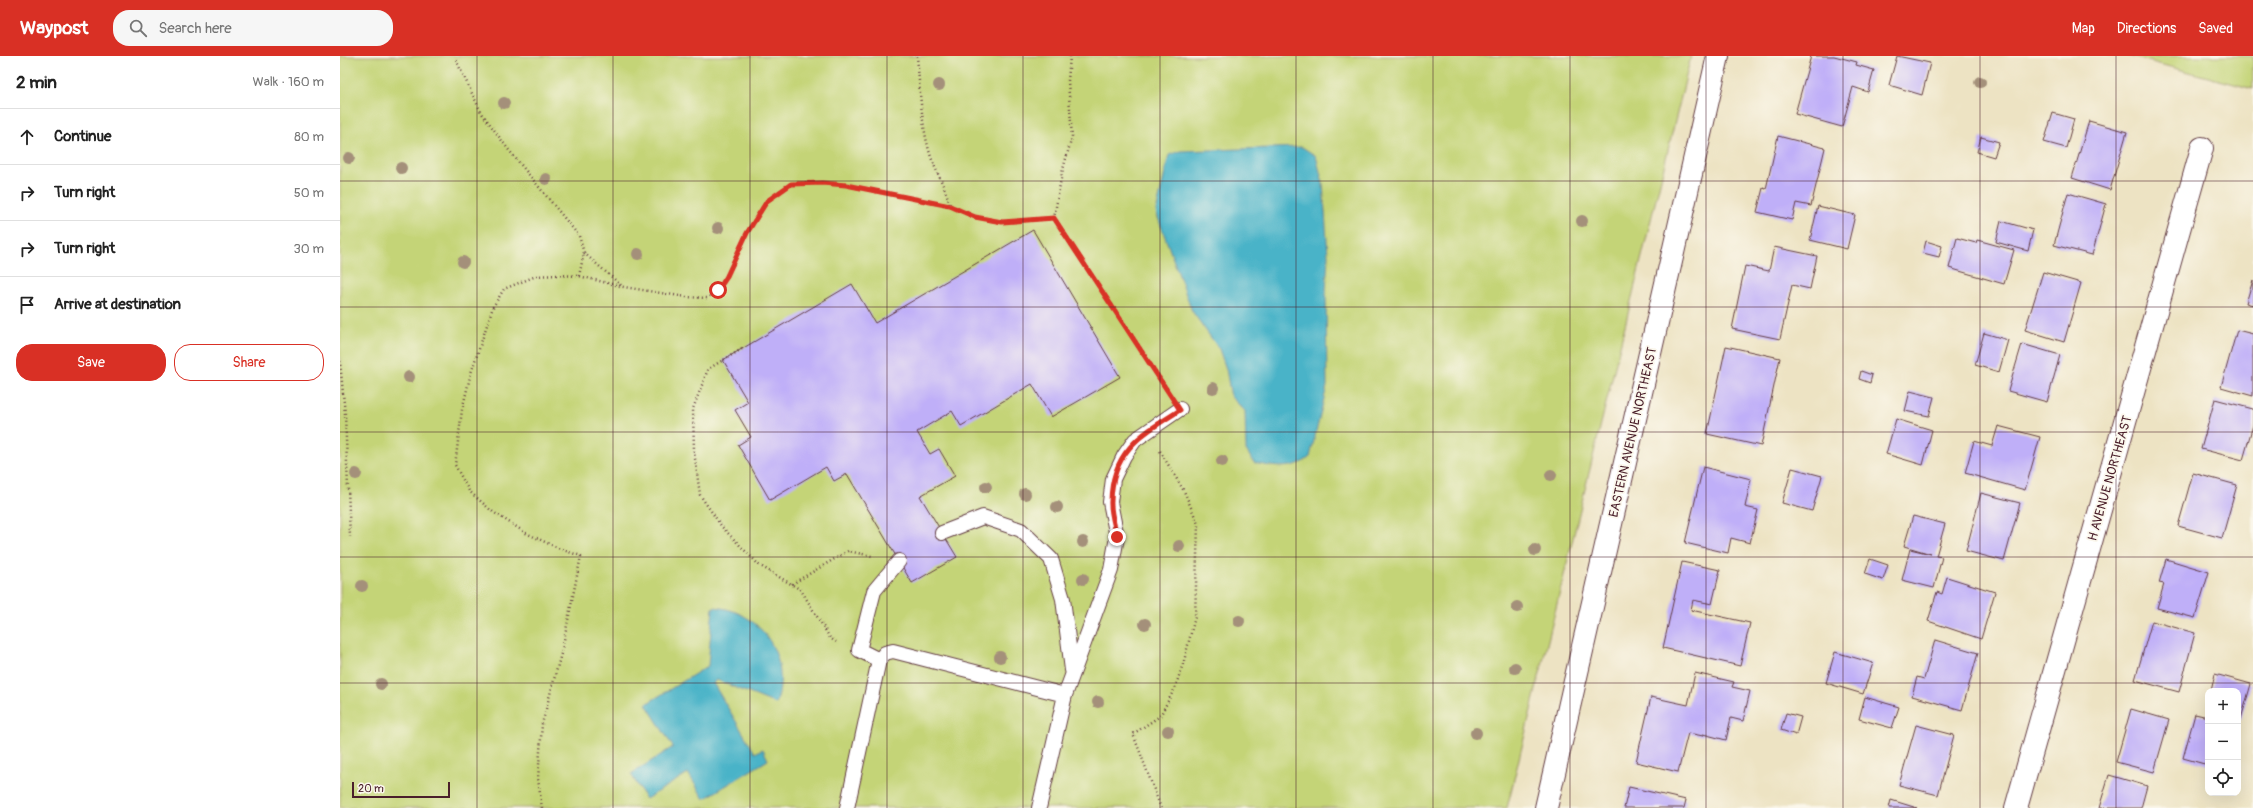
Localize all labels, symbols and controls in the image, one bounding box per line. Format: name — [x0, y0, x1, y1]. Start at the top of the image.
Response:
search box — [113, 10, 393, 46]
text: Waypost — [20, 16, 89, 40]
icon: search — [127, 17, 149, 39]
text: Search here — [159, 19, 232, 38]
text: Map — [2072, 20, 2095, 37]
text: Directions — [2117, 20, 2176, 37]
text: Saved — [2198, 20, 2233, 37]
text: 2 min — [16, 72, 57, 93]
text: Walk · 160 m — [253, 74, 324, 90]
icon: ahead — [16, 126, 38, 148]
text: Continue — [54, 127, 112, 146]
text: 80 m — [294, 129, 324, 145]
icon: right — [16, 182, 38, 204]
text: Turn right — [54, 183, 115, 202]
text: 50 m — [294, 185, 324, 201]
icon: right — [16, 238, 38, 260]
text: Turn right — [54, 239, 115, 258]
text: 30 m — [294, 241, 324, 257]
route start — [709, 281, 727, 299]
icon: arrive — [16, 294, 38, 316]
text: Arrive at destination — [54, 295, 181, 314]
button: Save — [16, 344, 166, 381]
button: Share — [174, 344, 324, 381]
street label: EASTERN AVENUE NORTHEAST — [1606, 345, 1660, 519]
street label: H AVENUE NORTHEAST — [2084, 414, 2136, 543]
route end — [1108, 528, 1126, 546]
map controls — [2205, 688, 2241, 796]
button: + — [2205, 688, 2241, 724]
button: − — [2205, 724, 2241, 760]
button: locate — [2205, 760, 2241, 796]
scale bar — [352, 780, 450, 799]
text: 20 m — [358, 782, 384, 795]

